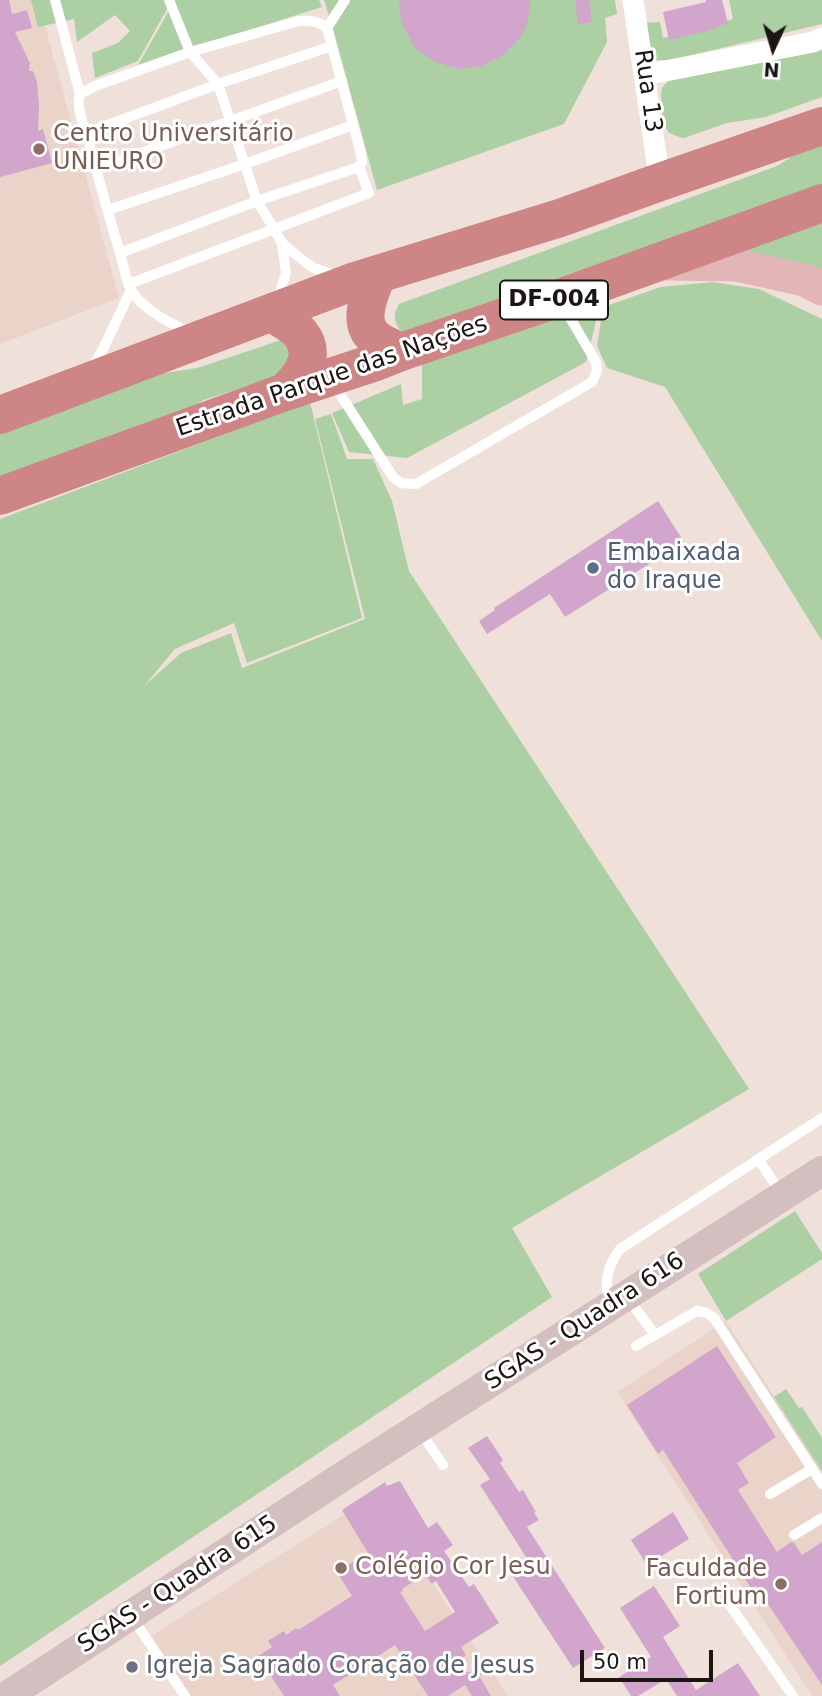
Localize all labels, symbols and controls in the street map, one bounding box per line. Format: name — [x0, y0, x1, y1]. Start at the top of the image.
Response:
north arrow — [738, 14, 808, 84]
street label: Rua 13 — [627, 48, 667, 134]
text: N — [763, 58, 780, 81]
place label: Centro Universitário UNIEURO — [53, 121, 294, 177]
marker: Centro Universitário UNIEURO — [31, 141, 47, 157]
road number: DF-004 — [500, 280, 608, 320]
street label: Estrada Parque das Nações — [172, 310, 492, 444]
place label: Embaixada do Iraque — [607, 540, 741, 596]
marker: Embaixada do Iraque — [585, 560, 601, 576]
street label: SGAS - Quadra 616 — [480, 1247, 690, 1397]
street label: SGAS - Quadra 615 — [73, 1510, 283, 1660]
place label: Colégio Cor Jesu — [355, 1554, 551, 1582]
place label: Faculdade Fortium — [646, 1556, 767, 1612]
marker: Colégio Cor Jesu — [333, 1560, 349, 1576]
marker: Faculdade Fortium — [773, 1576, 789, 1592]
scale bar — [584, 1636, 717, 1680]
text: 50 m — [593, 1650, 647, 1674]
place label: Igreja Sagrado Coração de Jesus — [146, 1653, 535, 1681]
marker: Igreja Sagrado Coração de Jesus — [124, 1659, 140, 1675]

